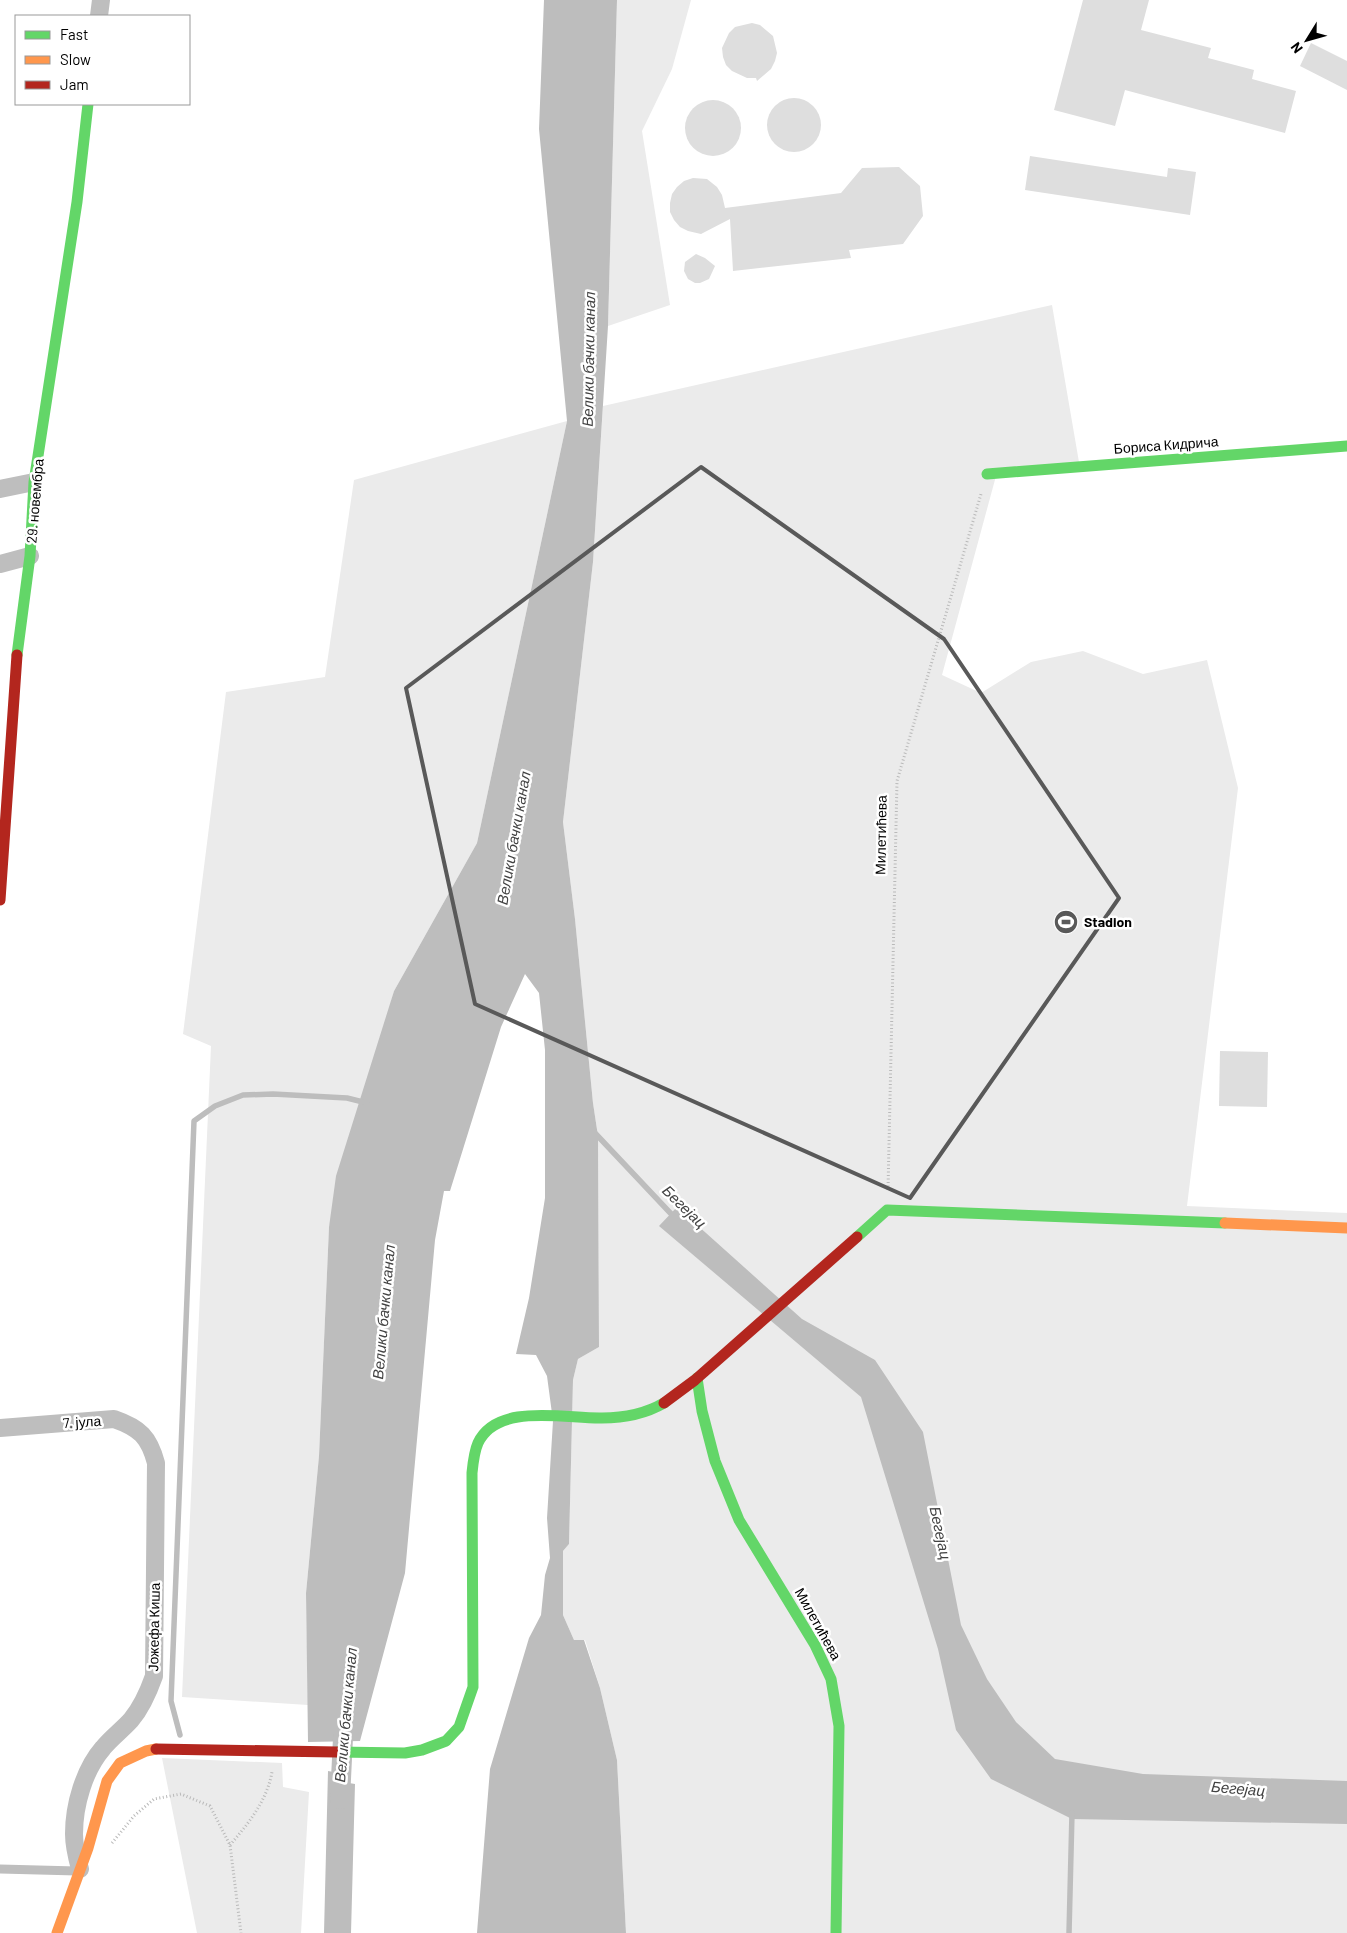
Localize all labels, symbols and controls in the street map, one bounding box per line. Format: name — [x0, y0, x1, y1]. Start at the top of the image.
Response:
legend — [15, 15, 190, 105]
north arrow — [1282, 15, 1332, 65]
text: Fast — [60, 25, 88, 43]
text: N — [1287, 39, 1306, 57]
text: Slow — [60, 50, 91, 68]
text: Jam — [60, 75, 89, 93]
water label: Велики бачки канал — [578, 291, 598, 427]
street label: Бориса Кидрича — [1113, 432, 1219, 457]
street label: 29. новембра — [22, 458, 47, 544]
water label: Велики бачки канал — [492, 769, 534, 906]
street label: Милетићева — [871, 795, 890, 875]
sports icon: Stadion — [1053, 909, 1079, 935]
place label: Stadion — [1084, 913, 1132, 930]
water label: Бегејац — [659, 1181, 711, 1232]
water label: Велики бачки канал — [368, 1243, 398, 1380]
street label: 7. јула — [62, 1412, 102, 1431]
water label: Бегејац — [927, 1505, 955, 1561]
street label: Јожефа Киша — [144, 1582, 163, 1672]
street label: Милетићева — [792, 1585, 845, 1663]
water label: Велики бачки канал — [330, 1646, 360, 1783]
water label: Бегејац — [1210, 1777, 1266, 1799]

